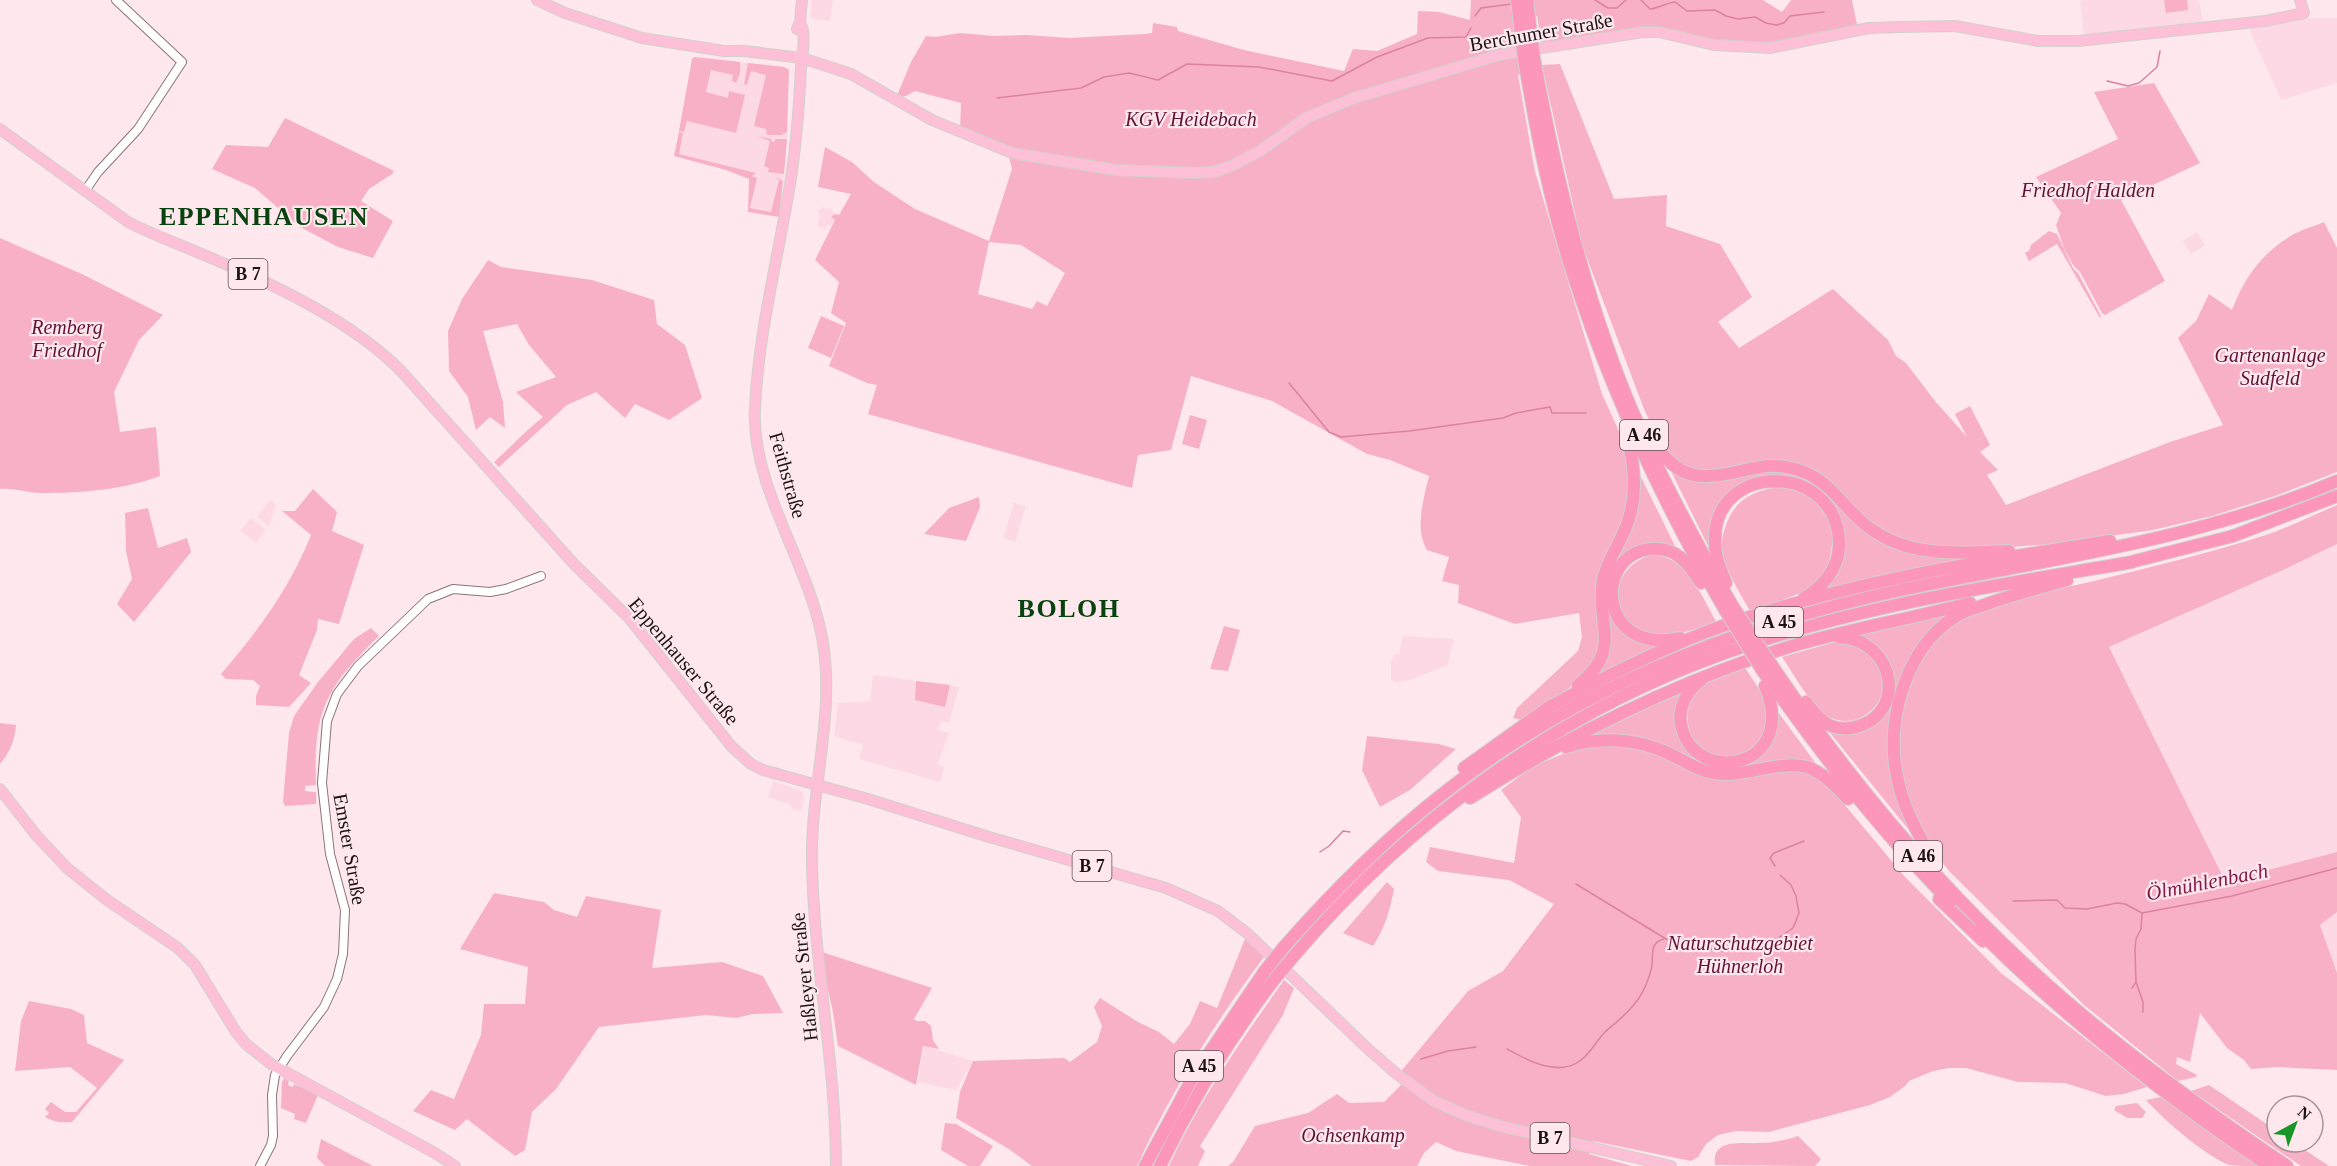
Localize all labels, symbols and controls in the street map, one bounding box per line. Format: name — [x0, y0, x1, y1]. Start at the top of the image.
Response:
street label: Berchumer Straße — [1468, 9, 1614, 55]
park label: KGV Heidebach — [1124, 108, 1257, 130]
park label: Friedhof Halden — [2020, 179, 2155, 202]
district label: EPPENHAUSEN — [159, 202, 369, 231]
road number: B 7 — [228, 259, 268, 289]
park label: Remberg Friedhof — [30, 316, 104, 362]
park label: Gartenanlage Sudfeld — [2214, 344, 2326, 390]
road number: A 46 — [1620, 420, 1668, 450]
street label: Feithstraße — [765, 429, 811, 521]
street label: Eppenhauser Straße — [624, 593, 744, 730]
district label: BOLOH — [1018, 594, 1120, 623]
road number: A 45 — [1755, 607, 1803, 637]
street label: Emster Straße — [329, 792, 371, 907]
road number: A 46 — [1894, 841, 1942, 871]
road number: B 7 — [1072, 851, 1112, 881]
water label: Ölmühlenbach — [2144, 858, 2270, 906]
street label: Haßleyer Straße — [786, 911, 823, 1042]
park label: Naturschutzgebiet Hühnerloh — [1666, 932, 1813, 977]
road number: A 45 — [1175, 1051, 1223, 1081]
north arrow — [2265, 1094, 2325, 1154]
text: N — [2295, 1103, 2315, 1124]
road number: B 7 — [1530, 1123, 1570, 1153]
park label: Ochsenkamp — [1301, 1124, 1405, 1147]

